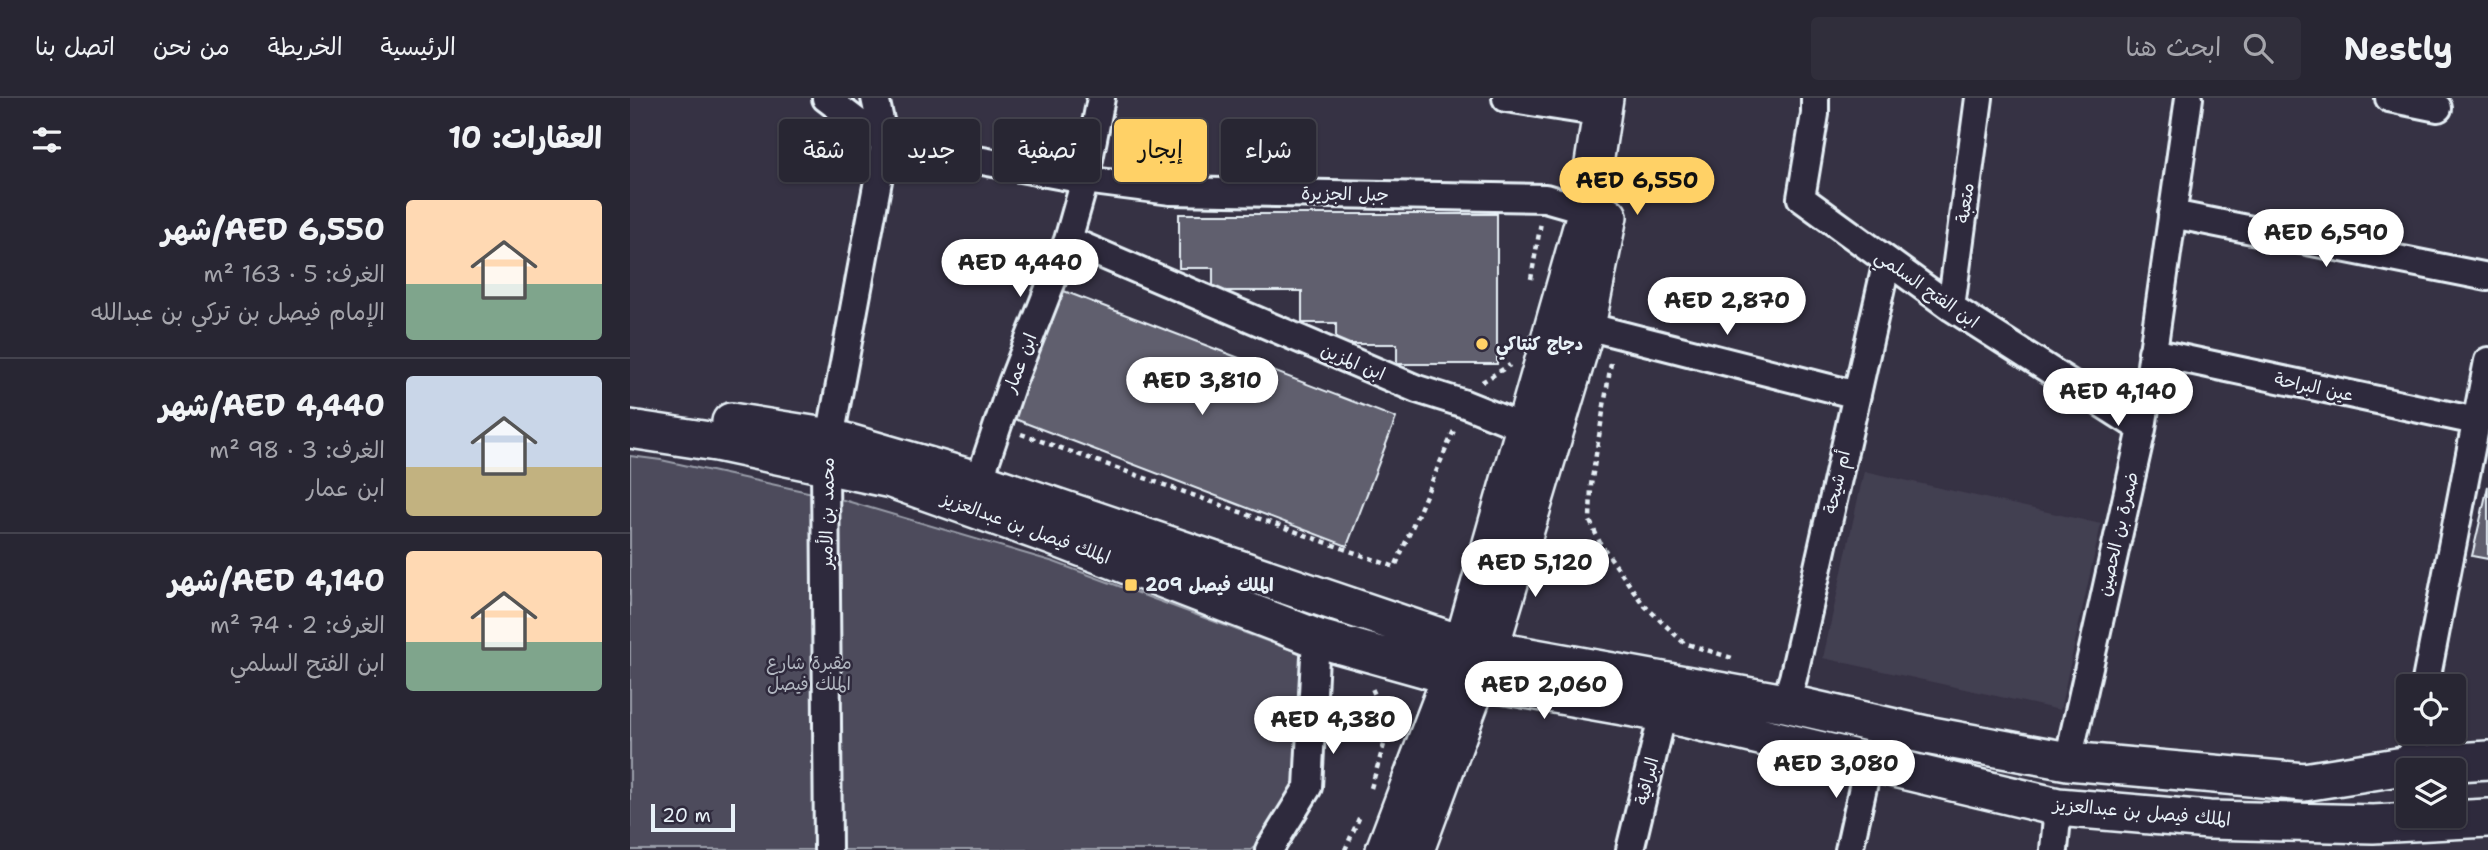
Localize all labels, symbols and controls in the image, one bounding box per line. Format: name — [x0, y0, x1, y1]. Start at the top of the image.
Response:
search box — [1811, 17, 2301, 80]
text: Nestly — [2343, 26, 2453, 71]
text: ابحث هنا — [2126, 29, 2221, 64]
icon: search — [2239, 29, 2277, 67]
text: اتصل بنا — [35, 31, 115, 63]
text: من نحن — [153, 31, 230, 63]
text: الخريطة — [268, 31, 343, 63]
text: الرئيسية — [381, 31, 456, 63]
text: العقارات: 10 — [448, 117, 602, 158]
chip: شقة — [779, 119, 869, 182]
chip: جديد — [883, 119, 980, 182]
chip: تصفية — [994, 119, 1100, 182]
chip: إيجار — [1114, 119, 1207, 182]
chip: شراء — [1221, 119, 1316, 182]
icon: filters — [28, 121, 66, 159]
pin: AED 6,550 — [1557, 158, 1717, 217]
text: AED 6,550 — [1575, 165, 1699, 195]
street label: جبل الجزيرة — [1301, 181, 1389, 207]
street label: متعبة — [1950, 181, 1980, 225]
text: AED 6,550/شهر — [161, 209, 385, 250]
pin: AED 6,590 — [2246, 209, 2406, 269]
text: AED 6,590 — [2264, 217, 2388, 247]
icon: home — [462, 228, 546, 312]
pin: AED 4,440 — [940, 240, 1100, 299]
street label: ابن الفتح السلمي — [1868, 244, 1984, 337]
text: AED 4,440 — [958, 247, 1082, 277]
text: الغرف: 5 · 163 m² — [204, 259, 385, 289]
pin: AED 2,870 — [1647, 278, 1807, 337]
text: AED 2,870 — [1664, 285, 1790, 315]
text: الإمام فيصل بن تركي بن عبدالله — [91, 297, 385, 327]
street label: ابن عمار — [997, 330, 1042, 397]
place label: دجاج كنتاكي — [1496, 332, 1583, 360]
marker: دجاج كنتاكي — [1474, 336, 1490, 352]
street label: ابن المزين — [1317, 338, 1389, 386]
pin: AED 3,810 — [1122, 358, 1282, 417]
text: AED 3,810 — [1142, 365, 1262, 395]
street label: عين البراحة — [2272, 367, 2356, 407]
pin: AED 4,140 — [2038, 368, 2198, 428]
text: AED 4,140 — [2059, 376, 2177, 406]
text: AED 4,440/شهر — [159, 385, 385, 426]
icon: home — [462, 404, 546, 488]
text: الغرف: 3 · 98 m² — [209, 435, 385, 465]
street label: أم شيحة — [1818, 447, 1858, 517]
street label: محمد بن الأمير — [814, 457, 840, 571]
street label: ضمرة بن الحصين — [2092, 469, 2144, 599]
text: ابن عمار — [306, 473, 385, 503]
street label: الملك فيصل بن عبدالعزيز — [936, 486, 1114, 570]
pin: AED 5,120 — [1455, 540, 1615, 599]
text: AED 5,120 — [1477, 547, 1593, 577]
text: AED 4,140/شهر — [168, 560, 385, 601]
place label: الملك فيصل 209 — [1145, 573, 1274, 597]
marker: الملك فيصل 209 — [1123, 577, 1139, 593]
icon: home — [462, 579, 546, 663]
text: الغرف: 2 · 74 m² — [210, 610, 385, 640]
text: ابن الفتح السلمي — [230, 648, 385, 678]
park label: مقبرة شارع الملك فيصل — [766, 651, 852, 696]
pin: AED 2,060 — [1464, 662, 1624, 721]
text: AED 2,060 — [1481, 669, 1607, 699]
map controls — [2396, 674, 2466, 828]
button: locate — [2396, 674, 2466, 744]
pin: AED 4,380 — [1253, 696, 1413, 756]
text: AED 4,380 — [1270, 704, 1396, 734]
pin: AED 3,080 — [1756, 740, 1916, 800]
text: AED 3,080 — [1773, 748, 1899, 778]
street label: البراقية — [1630, 755, 1664, 807]
button: layers — [2396, 758, 2466, 828]
street label: الملك فيصل بن عبدالعزيز — [2050, 792, 2232, 832]
scale bar — [651, 801, 735, 833]
text: 20 m — [662, 803, 711, 828]

